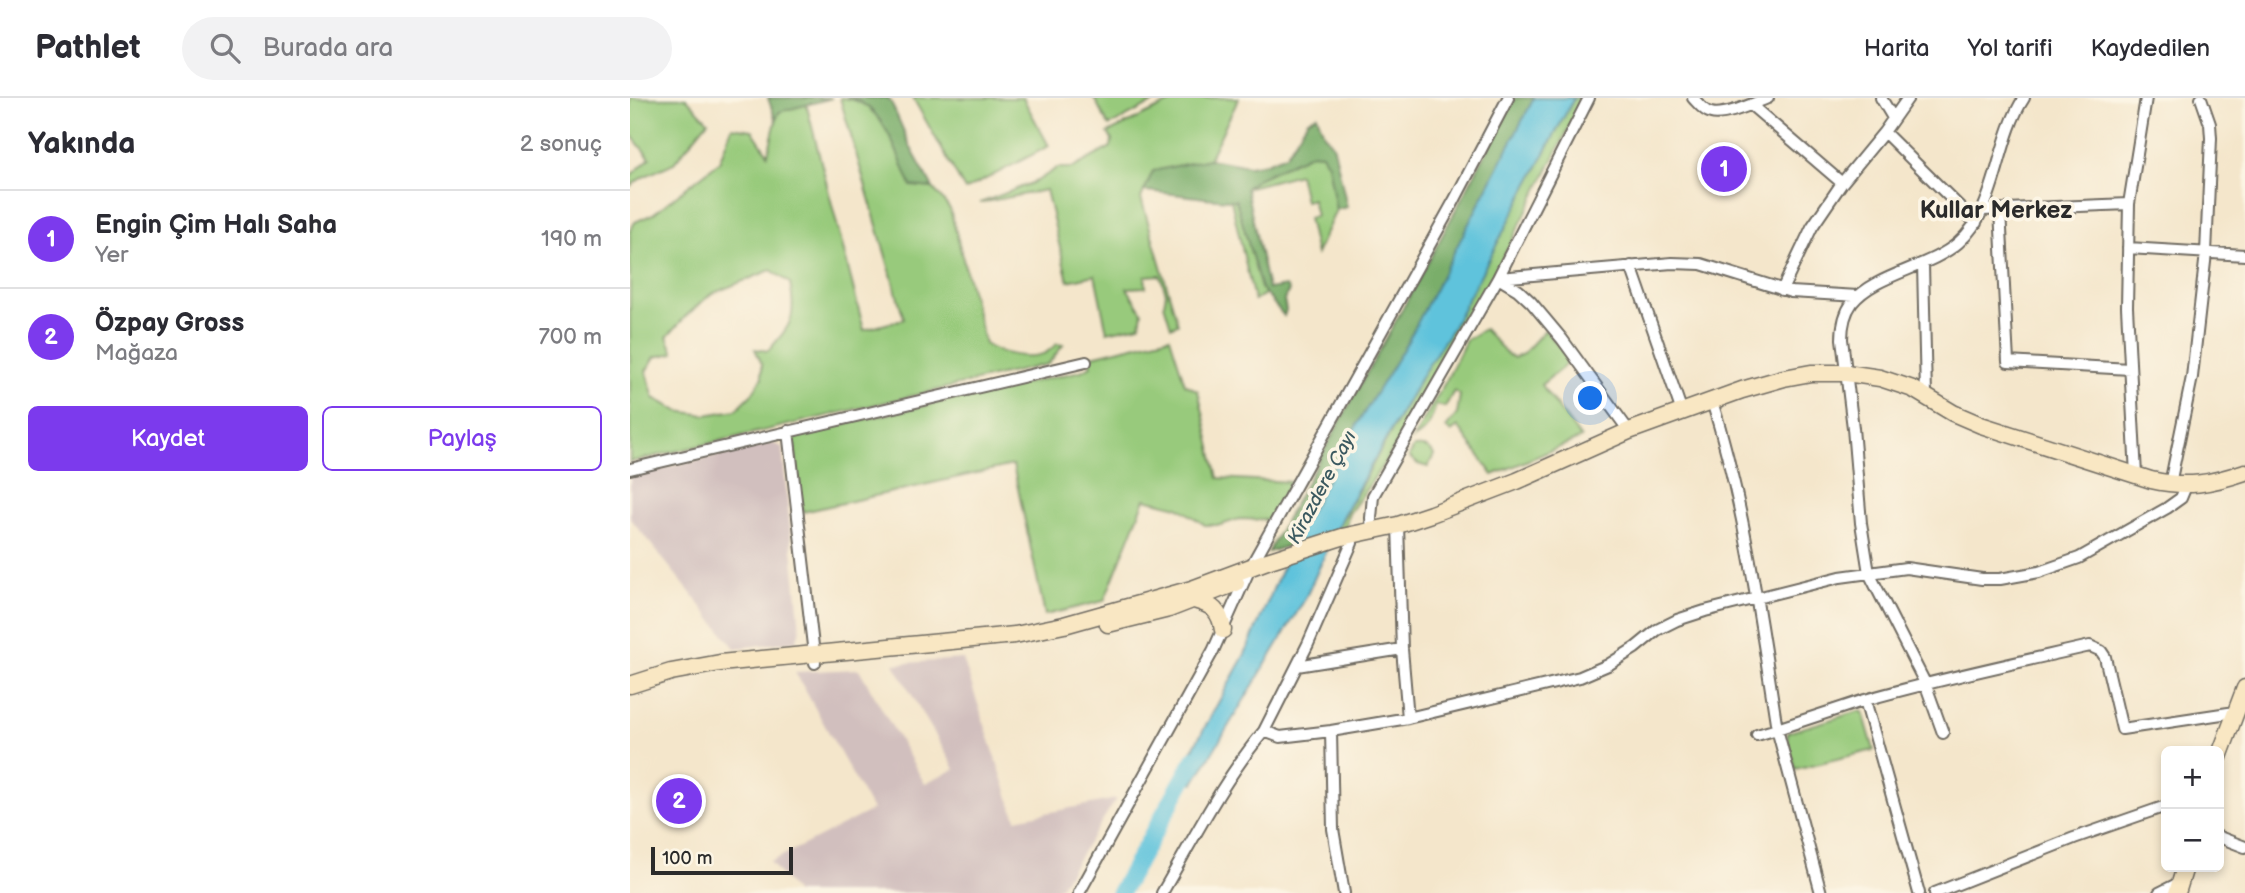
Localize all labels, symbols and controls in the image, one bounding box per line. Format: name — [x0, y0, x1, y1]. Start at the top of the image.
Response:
search box — [182, 17, 672, 80]
text: Pathlet — [35, 28, 140, 68]
icon: search — [206, 29, 244, 67]
text: Burada ara — [262, 33, 393, 64]
text: Harita — [1864, 34, 1929, 63]
text: Yol tarifi — [1967, 34, 2053, 63]
text: Kaydedilen — [2091, 34, 2210, 63]
text: Yakında — [28, 126, 135, 162]
text: 2 sonuç — [520, 130, 602, 158]
pin: 1 — [1701, 143, 1747, 195]
district label: Kullar Merkez — [1920, 196, 2072, 225]
text: Engin Çim Halı Saha — [95, 210, 337, 241]
text: 1 — [46, 225, 56, 253]
text: 190 m — [541, 225, 602, 253]
text: Yer — [95, 241, 128, 269]
text: Özpay Gross — [95, 308, 244, 339]
text: 2 — [44, 323, 58, 351]
text: 700 m — [538, 323, 602, 351]
text: Mağaza — [95, 339, 178, 367]
your location — [1573, 381, 1607, 415]
button: Kaydet — [28, 406, 308, 471]
button: Paylaş — [322, 406, 602, 471]
water label: Kirazdere Çayı — [1283, 427, 1362, 548]
map controls — [2161, 746, 2224, 872]
button: + — [2161, 746, 2224, 809]
pin: 2 — [656, 775, 702, 827]
button: − — [2161, 809, 2224, 872]
scale bar — [651, 844, 793, 876]
text: 100 m — [662, 847, 713, 870]

